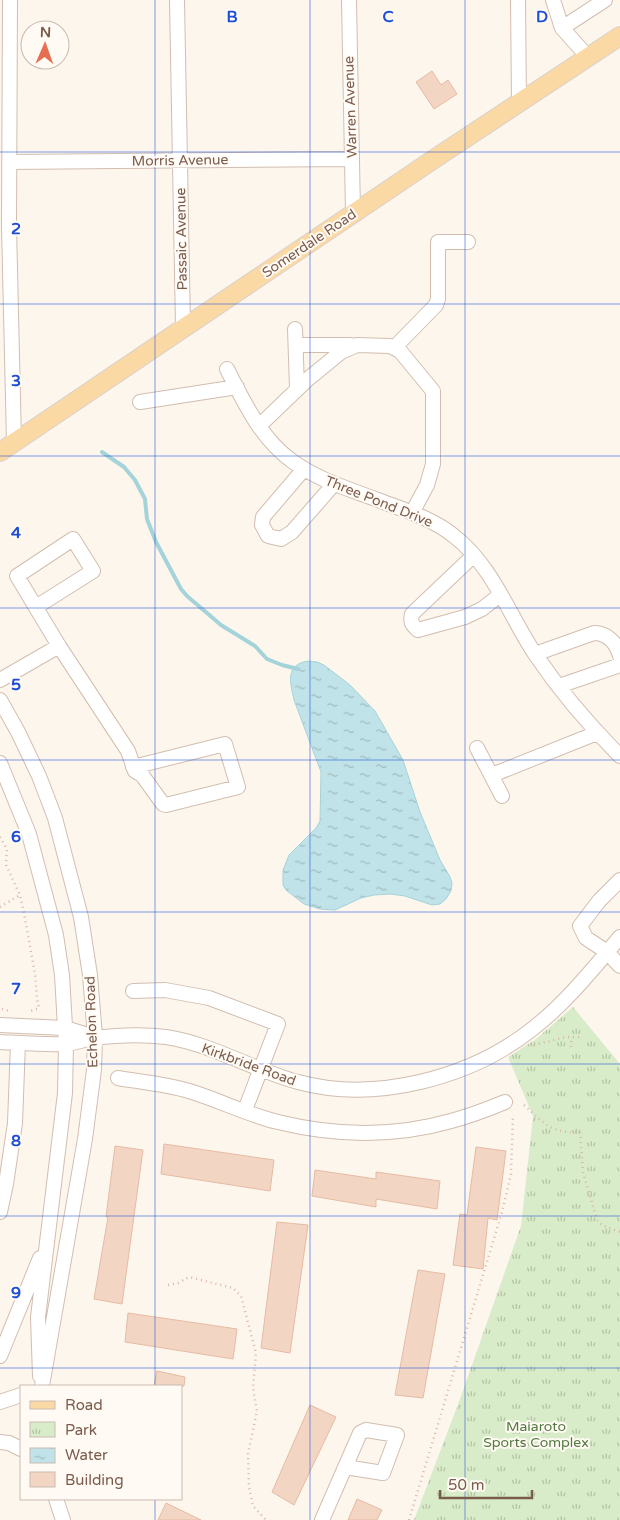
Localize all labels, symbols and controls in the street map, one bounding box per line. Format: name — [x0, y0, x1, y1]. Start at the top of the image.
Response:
text: B — [226, 7, 238, 27]
text: C — [382, 7, 394, 27]
text: D — [536, 7, 548, 27]
north arrow — [20, 20, 70, 70]
text: N — [40, 24, 51, 41]
street label: Warren Avenue — [340, 56, 361, 158]
street label: Morris Avenue — [132, 151, 228, 170]
street label: Passaic Avenue — [172, 187, 191, 291]
street label: Somerdale Road — [259, 206, 360, 281]
text: 2 — [11, 219, 21, 239]
text: 3 — [11, 371, 21, 391]
street label: Three Pond Drive — [322, 472, 435, 531]
text: 4 — [11, 523, 21, 543]
text: 5 — [11, 675, 21, 695]
text: 6 — [11, 827, 21, 847]
street label: Echelon Road — [81, 976, 102, 1068]
text: 7 — [11, 979, 21, 999]
street label: Kirkbride Road — [199, 1040, 298, 1089]
text: 8 — [11, 1131, 21, 1151]
text: 9 — [11, 1283, 21, 1303]
legend — [20, 1385, 182, 1500]
text: Road — [65, 1396, 103, 1414]
park label: Maiaroto Sports Complex — [483, 1418, 589, 1451]
text: Park — [65, 1421, 97, 1439]
text: Water — [65, 1446, 108, 1464]
scale bar — [440, 1468, 532, 1500]
text: Building — [65, 1471, 124, 1489]
text: 50 m — [448, 1476, 485, 1494]

